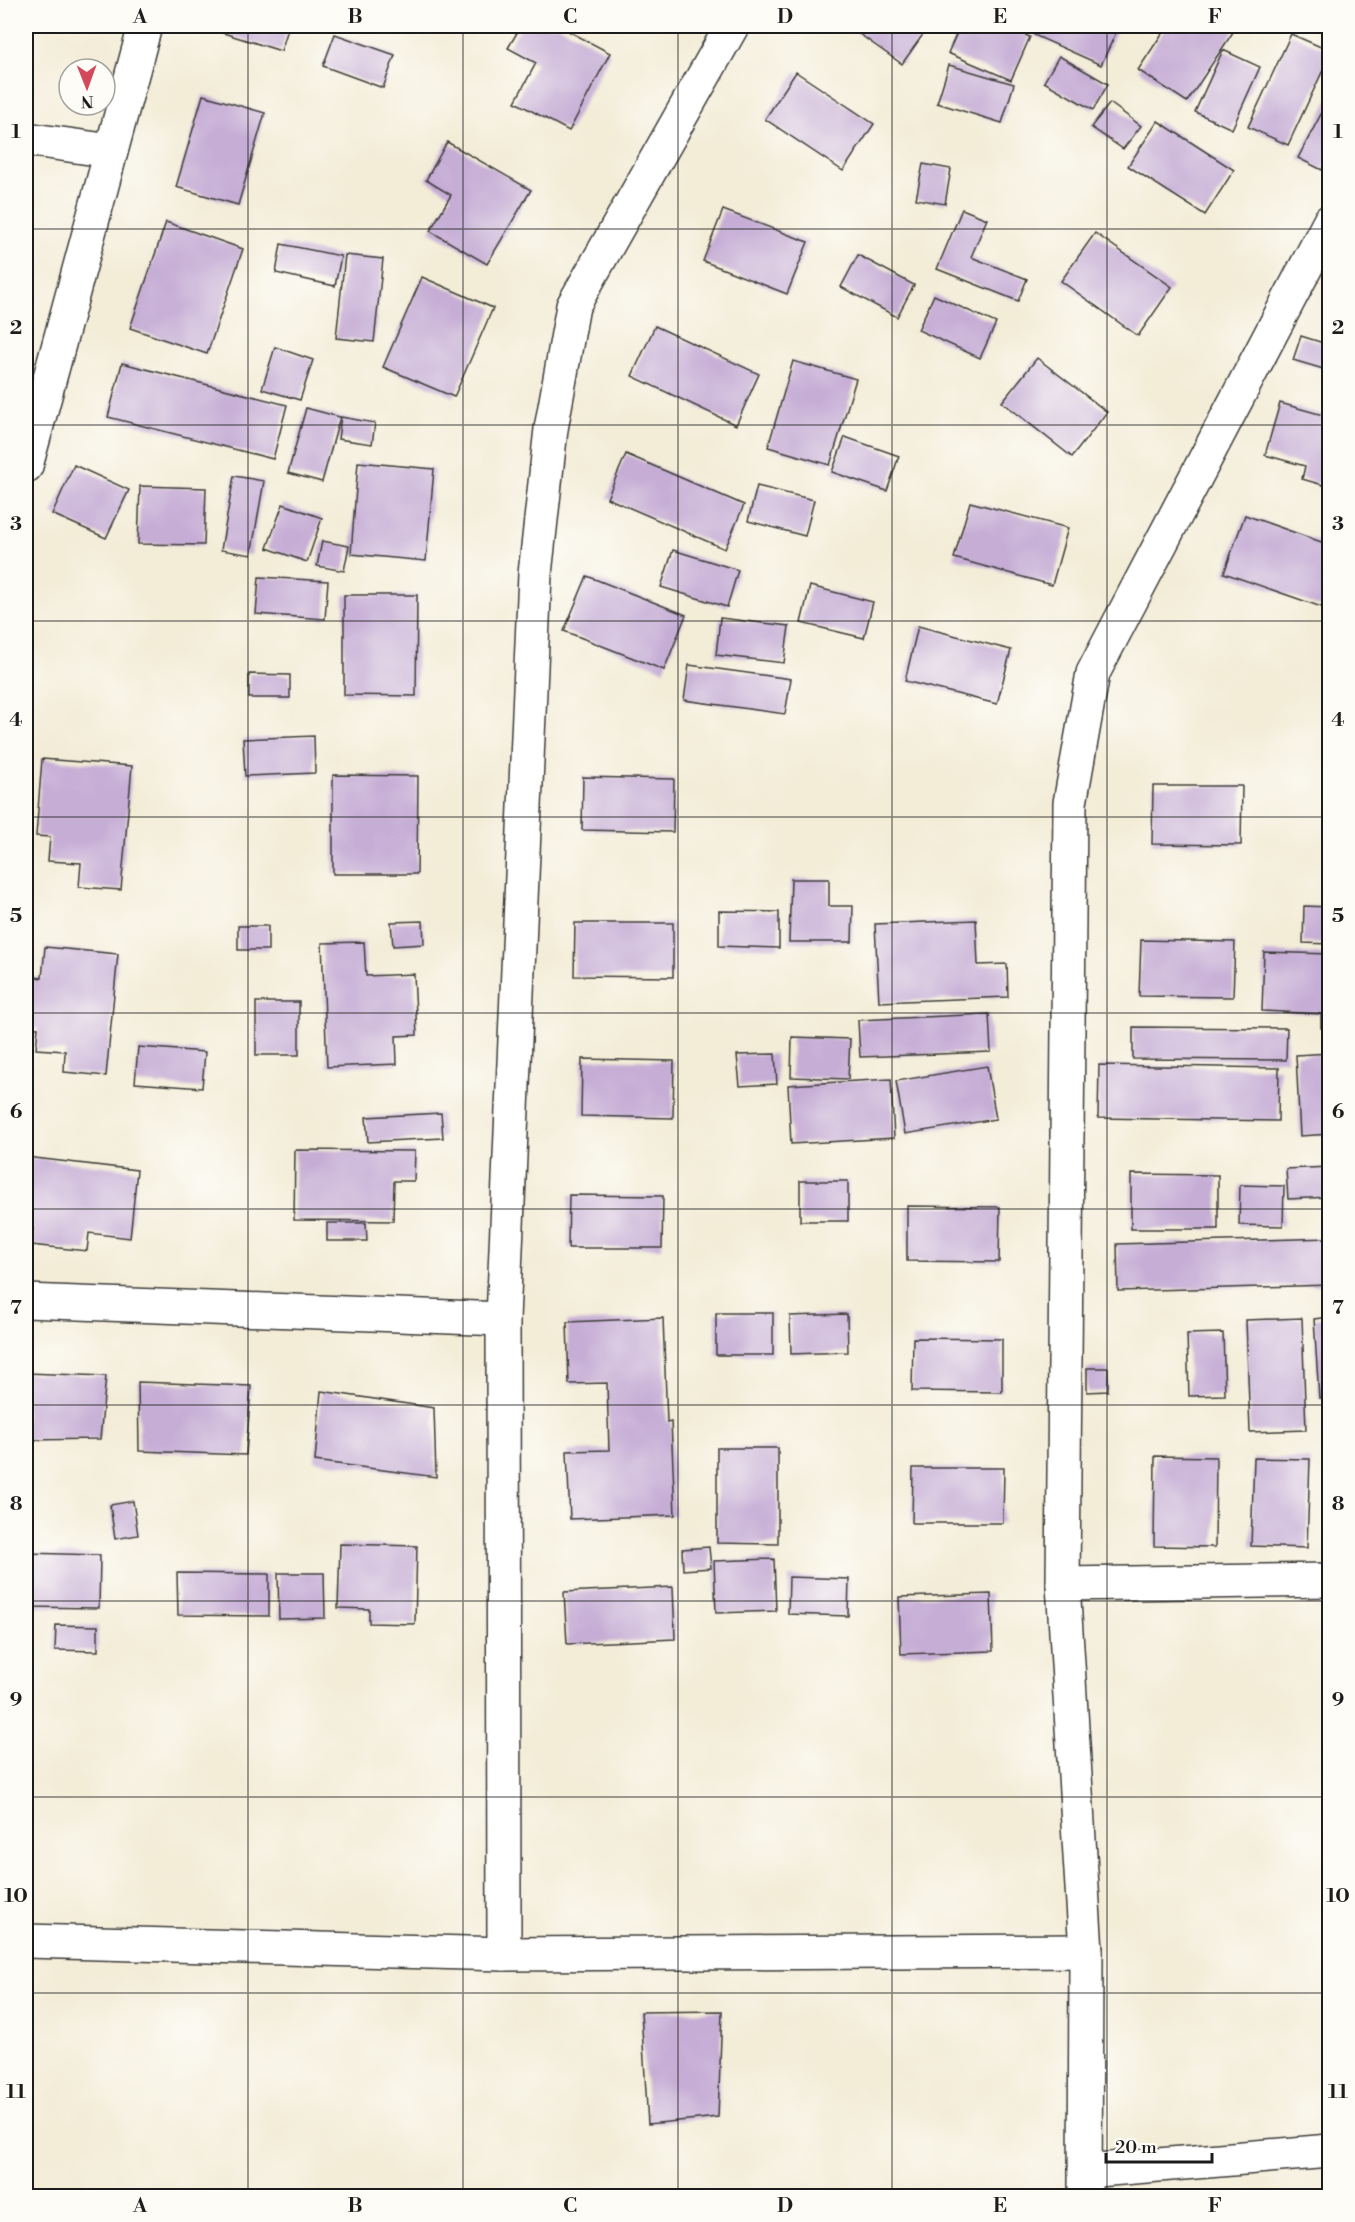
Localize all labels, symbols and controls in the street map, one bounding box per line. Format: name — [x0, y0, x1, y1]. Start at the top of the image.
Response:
text: A — [132, 5, 148, 30]
text: B — [347, 5, 363, 30]
text: C — [563, 5, 577, 30]
text: D — [777, 5, 793, 30]
text: E — [993, 5, 1007, 30]
text: F — [1208, 5, 1222, 30]
north arrow — [57, 57, 117, 117]
text: N — [80, 91, 94, 111]
text: 1 — [11, 120, 21, 145]
text: 1 — [1333, 120, 1343, 145]
text: 2 — [10, 316, 22, 341]
text: 2 — [1332, 316, 1344, 341]
text: 3 — [10, 512, 22, 537]
text: 3 — [1332, 512, 1344, 537]
text: 4 — [9, 708, 23, 733]
text: 4 — [1331, 708, 1345, 733]
text: 5 — [10, 904, 22, 929]
text: 5 — [1332, 904, 1344, 929]
text: 6 — [10, 1100, 23, 1125]
text: 6 — [1332, 1100, 1345, 1125]
text: 7 — [10, 1296, 22, 1321]
text: 7 — [1332, 1296, 1344, 1321]
text: 8 — [10, 1492, 23, 1517]
text: 8 — [1332, 1492, 1345, 1517]
text: 9 — [10, 1688, 22, 1713]
text: 9 — [1332, 1688, 1344, 1713]
text: 10 — [4, 1884, 28, 1909]
text: 10 — [1326, 1884, 1350, 1909]
text: 11 — [6, 2080, 26, 2105]
text: 11 — [1328, 2080, 1348, 2105]
scale bar — [1106, 2126, 1212, 2164]
text: 20 m — [1115, 2136, 1157, 2159]
text: A — [132, 2194, 148, 2219]
text: B — [347, 2194, 363, 2219]
text: C — [563, 2194, 577, 2219]
text: D — [777, 2194, 793, 2219]
text: E — [993, 2194, 1007, 2219]
text: F — [1208, 2194, 1222, 2219]

